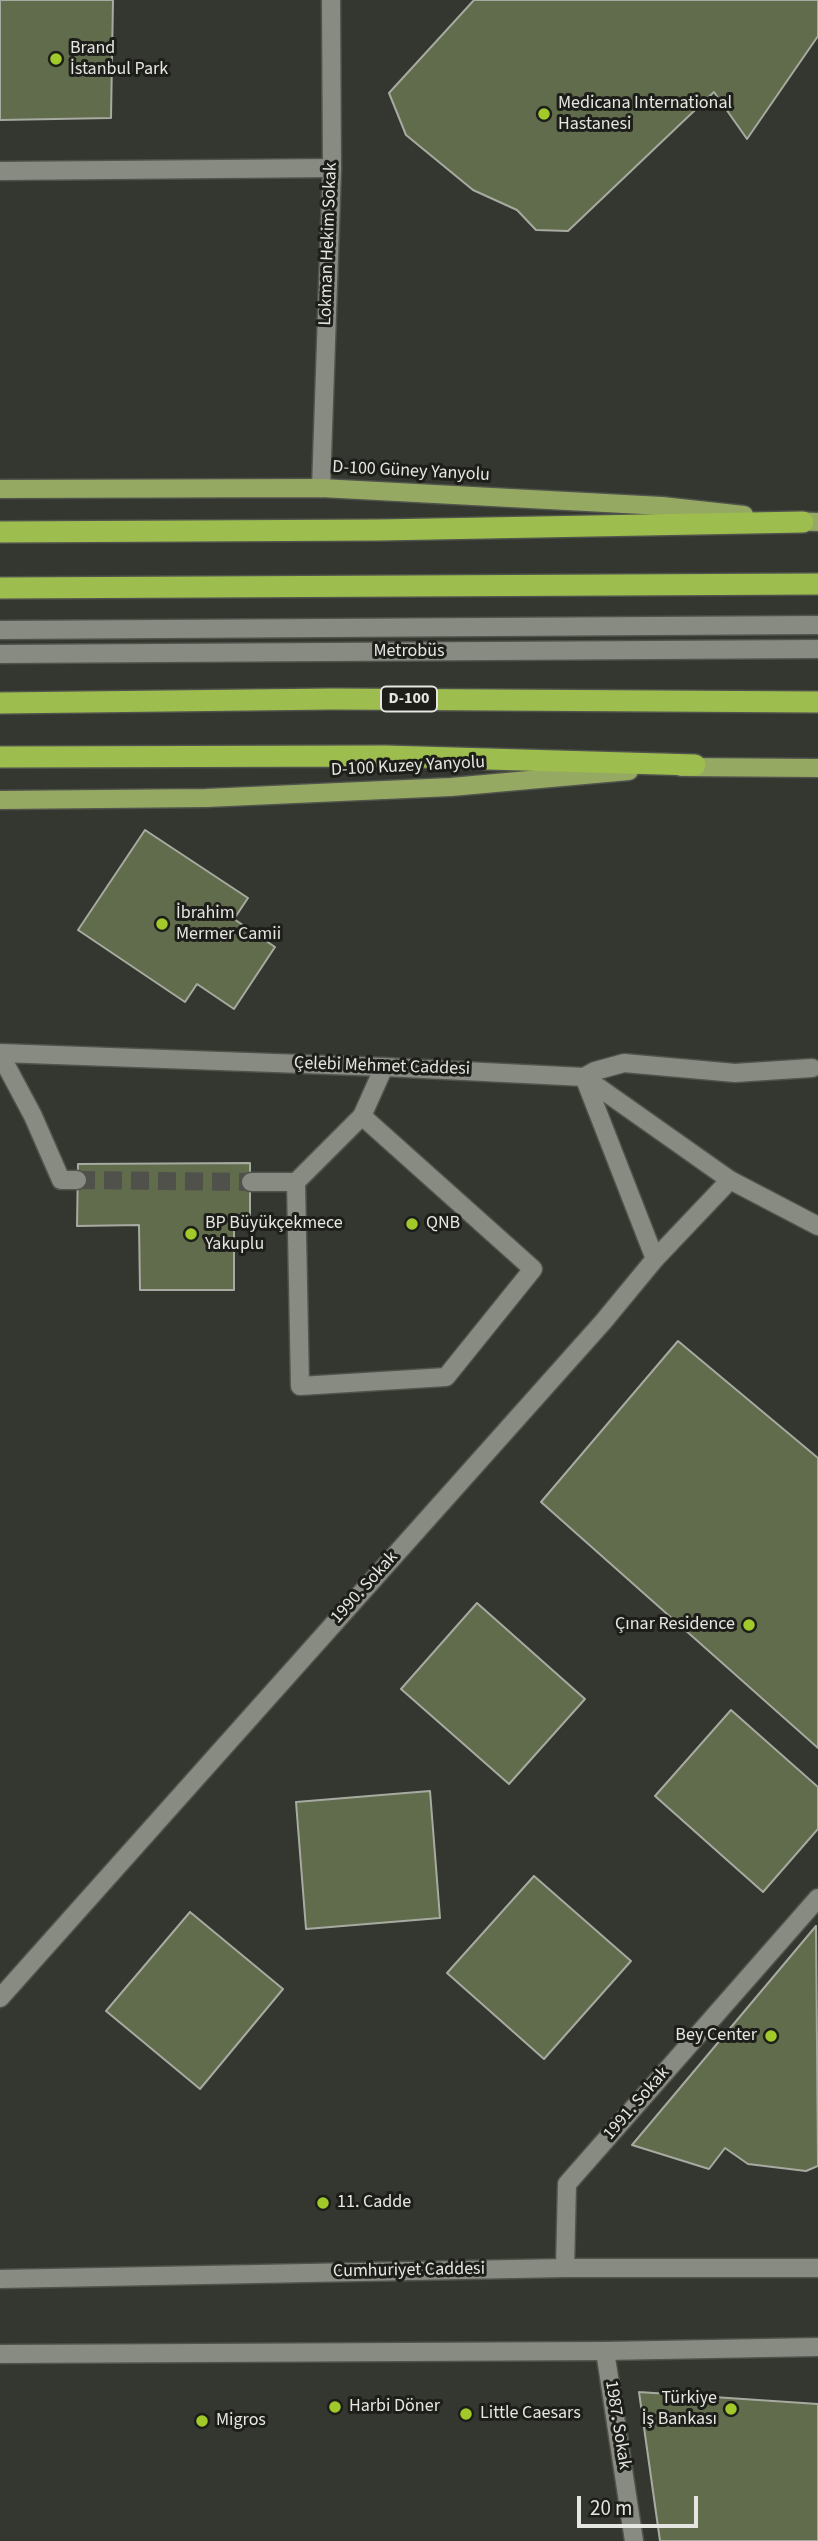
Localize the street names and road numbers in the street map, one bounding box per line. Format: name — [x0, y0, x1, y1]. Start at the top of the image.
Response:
street label: Lokman Hekim Sokak — [315, 162, 343, 326]
street label: D-100 Güney Yanyolu — [332, 457, 490, 487]
street label: Metrobüs — [373, 641, 445, 663]
road number: D-100 — [381, 686, 437, 712]
street label: D-100 Kuzey Yanyolu — [330, 752, 486, 782]
street label: Çelebi Mehmet Caddesi — [294, 1053, 470, 1081]
street label: 1990. Sokak — [327, 1547, 403, 1629]
street label: 1991. Sokak — [599, 2063, 675, 2145]
street label: Cumhuriyet Caddesi — [333, 2259, 485, 2283]
street label: 1987. Sokak — [599, 2379, 635, 2471]

